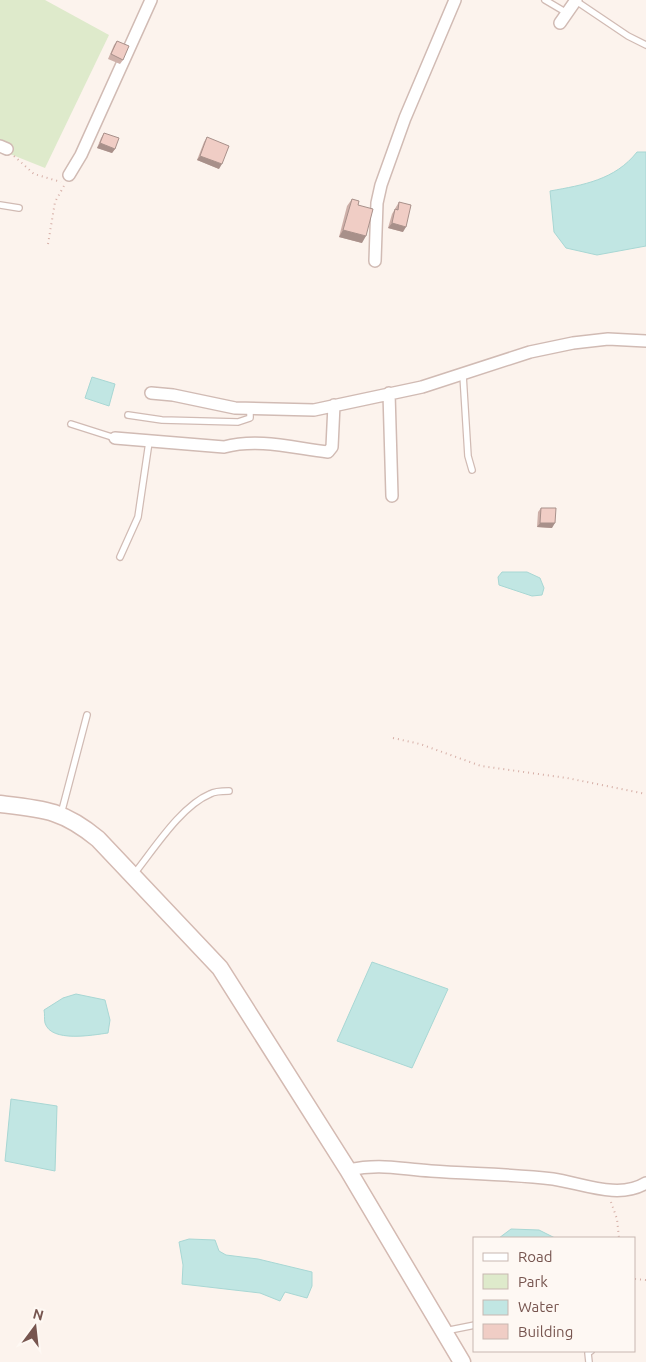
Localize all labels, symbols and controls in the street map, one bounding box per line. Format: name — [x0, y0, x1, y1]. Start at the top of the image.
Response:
legend — [473, 1237, 636, 1352]
text: Road — [518, 1248, 553, 1265]
text: Park — [518, 1273, 548, 1290]
text: Water — [518, 1298, 559, 1315]
north arrow — [10, 1302, 60, 1352]
text: N — [31, 1305, 45, 1324]
text: Building — [518, 1323, 573, 1340]

